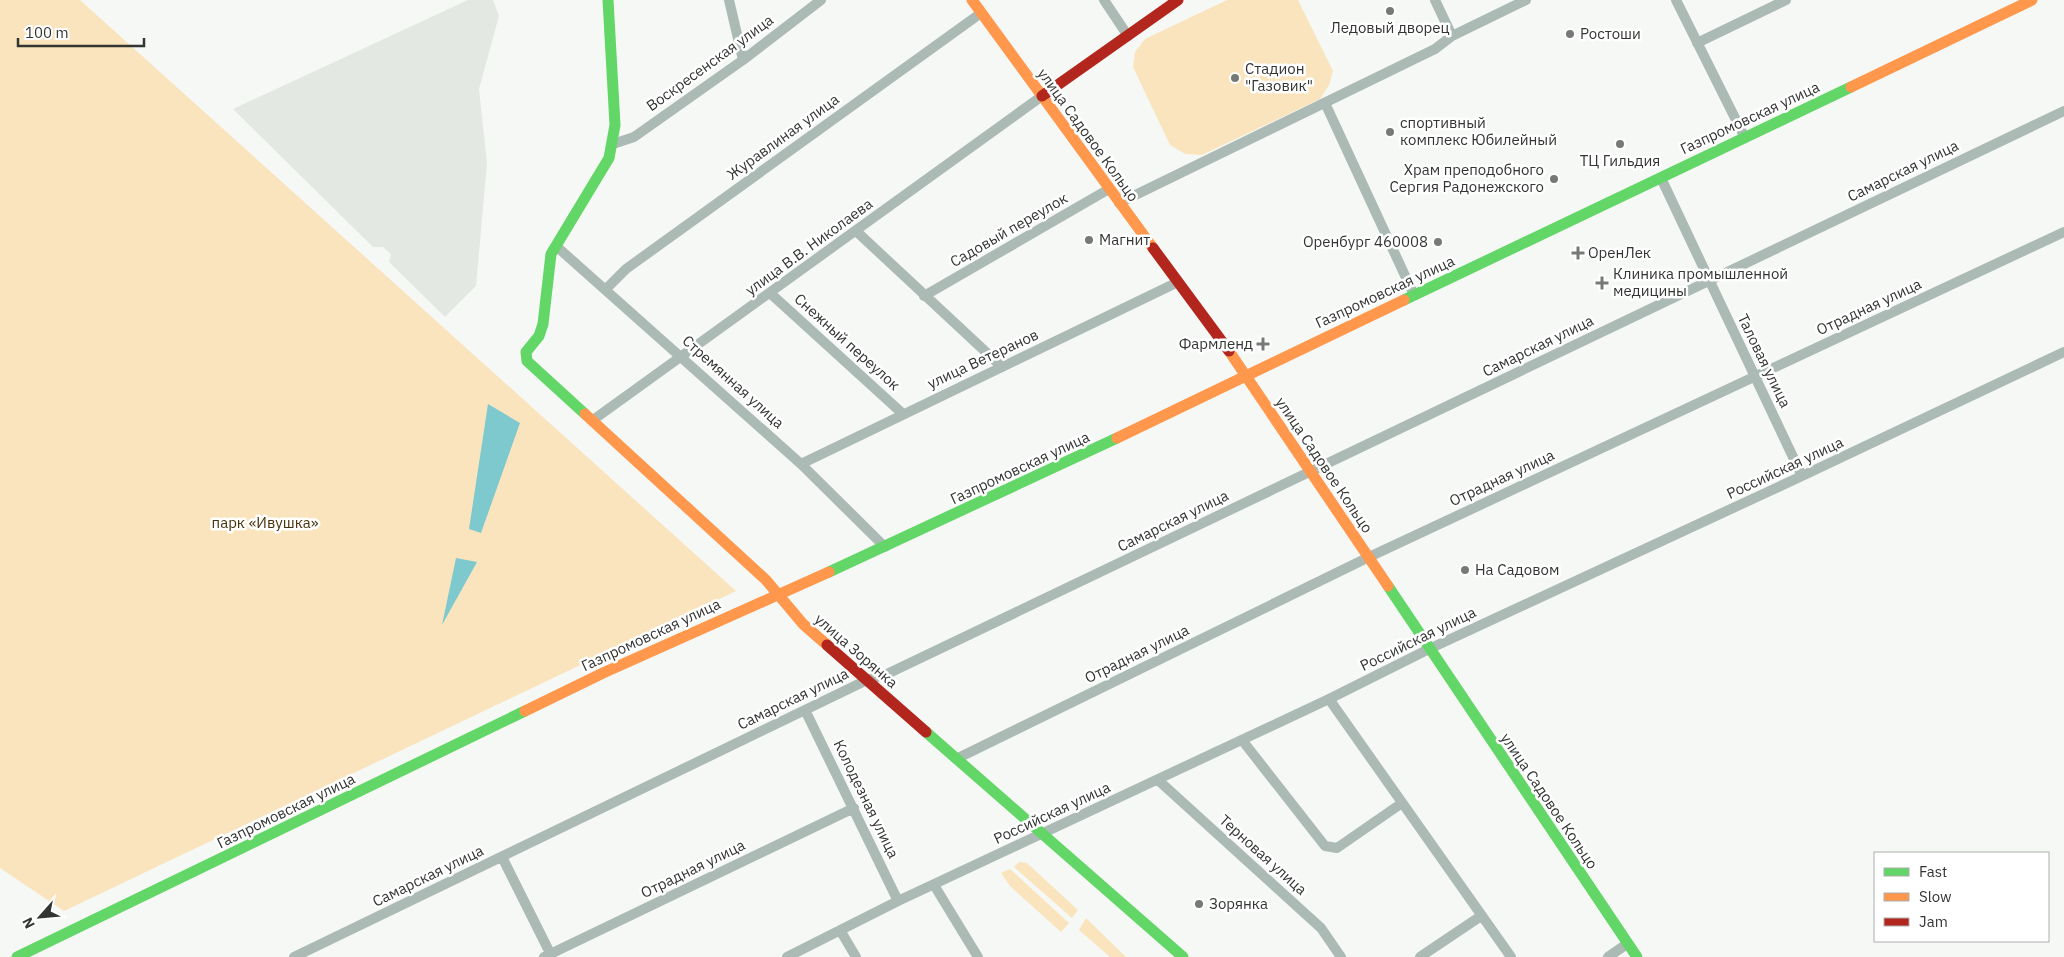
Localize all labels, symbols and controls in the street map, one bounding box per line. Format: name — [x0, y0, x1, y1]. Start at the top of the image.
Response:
marker: Ледовый дворец — [1384, 5, 1396, 17]
street label: Воскресенская улица — [643, 10, 777, 115]
scale bar — [18, 15, 144, 47]
place label: Ледовый дворец — [1330, 18, 1450, 37]
text: 100 m — [25, 23, 69, 42]
place label: Ростоши — [1580, 24, 1641, 43]
marker: Ростоши — [1564, 28, 1576, 40]
place label: Стадион "Газовик" — [1245, 59, 1313, 95]
street label: улица Садовое Кольцо — [1034, 64, 1143, 205]
marker: Стадион "Газовик" — [1229, 72, 1241, 84]
street label: Газпромовская улица — [1677, 77, 1822, 158]
street label: Журавлиная улица — [723, 90, 843, 184]
place label: спортивный комплекс Юбилейный — [1400, 113, 1557, 149]
marker: спортивный комплекс Юбилейный — [1384, 126, 1396, 138]
street label: Самарская улица — [1844, 135, 1961, 206]
marker: ТЦ Гильдия — [1614, 138, 1626, 150]
place label: ТЦ Гильдия — [1580, 151, 1660, 170]
place label: Храм преподобного Сергия Радонежского — [1389, 160, 1544, 196]
marker: Храм преподобного Сергия Радонежского — [1548, 173, 1560, 185]
street label: Садовый переулок — [947, 188, 1071, 271]
street label: улица В.В. Николаева — [741, 194, 876, 299]
place label: Магнит — [1099, 230, 1150, 249]
place label: Оренбург 460008 — [1303, 232, 1428, 251]
marker: Магнит — [1083, 234, 1095, 246]
marker: Оренбург 460008 — [1432, 236, 1444, 248]
place label: ОренЛек — [1588, 243, 1651, 262]
marker: ОренЛек — [1572, 247, 1584, 259]
street label: Газпромовская улица — [1312, 251, 1457, 332]
place label: Клиника промышленной медицины — [1613, 264, 1788, 300]
street label: Отрадная улица — [1813, 274, 1924, 339]
marker: Клиника промышленной медицины — [1595, 276, 1609, 290]
street label: Снежный переулок — [791, 289, 904, 394]
street label: Самарская улица — [1479, 310, 1596, 381]
street label: Таловая улица — [1734, 311, 1795, 411]
street label: улица Ветеранов — [924, 325, 1041, 393]
street label: Стремянная улица — [678, 331, 788, 432]
place label: Фармленд — [1179, 334, 1253, 353]
marker: Фармленд — [1257, 338, 1269, 350]
street label: улица Садовое Кольцо — [1272, 393, 1377, 536]
street label: Газпромовская улица — [947, 427, 1092, 508]
street label: Российская улица — [1723, 432, 1846, 503]
street label: Отрадная улица — [1446, 445, 1557, 510]
street label: Самарская улица — [1114, 485, 1231, 556]
park label: парк «Ивушка» — [212, 513, 319, 532]
place label: На Садовом — [1475, 560, 1559, 579]
marker: На Садовом — [1459, 564, 1471, 576]
street label: Газпромовская улица — [578, 594, 723, 675]
street label: Российская улица — [1357, 602, 1479, 675]
street label: улица Зорянка — [811, 609, 902, 692]
street label: Отрадная улица — [1082, 620, 1192, 687]
street label: Самарская улица — [734, 663, 851, 734]
street label: улица Садовое Кольцо — [1497, 729, 1602, 872]
street label: Колодезная улица — [830, 736, 903, 861]
street label: Газпромовская улица — [214, 769, 358, 852]
street label: Российская улица — [990, 777, 1113, 848]
street label: Терновая улица — [1216, 810, 1311, 899]
street label: Отрадная улица — [638, 835, 748, 902]
street label: Самарская улица — [369, 840, 486, 911]
legend — [1874, 852, 2049, 942]
text: Fast — [1919, 862, 1947, 881]
text: Slow — [1919, 887, 1952, 906]
north arrow — [15, 892, 65, 942]
place label: Зорянка — [1209, 894, 1268, 913]
marker: Зорянка — [1193, 898, 1205, 910]
text: Jam — [1919, 912, 1948, 931]
text: N — [18, 914, 39, 932]

